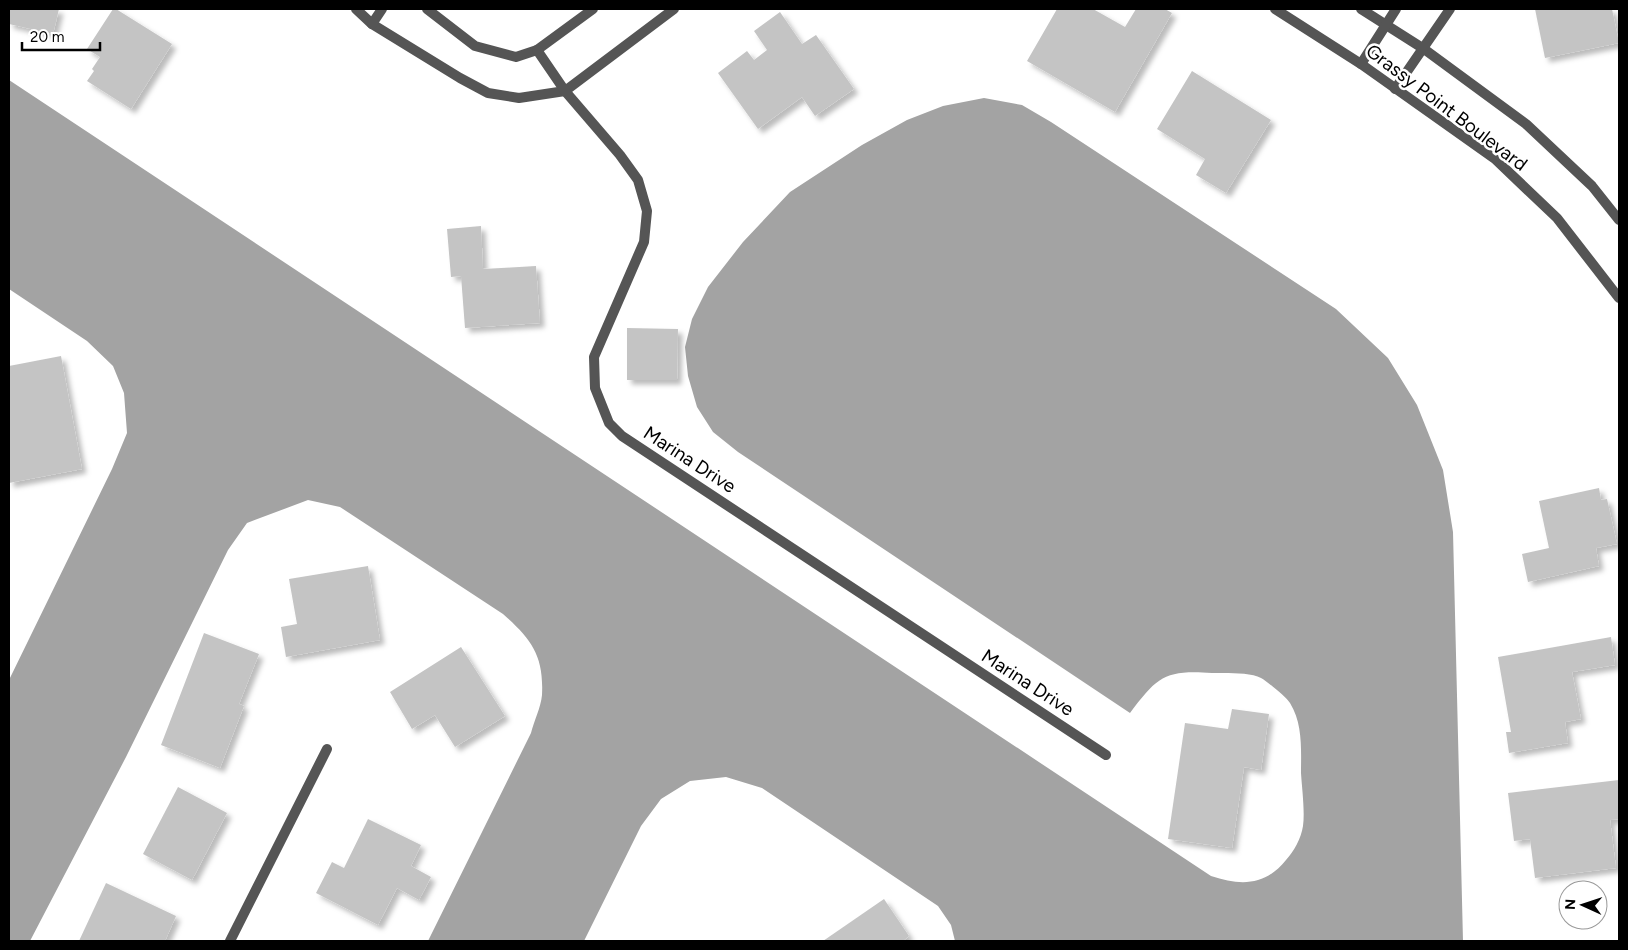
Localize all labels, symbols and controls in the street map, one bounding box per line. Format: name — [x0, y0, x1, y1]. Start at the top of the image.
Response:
scale bar — [22, 20, 100, 52]
text: 20 m — [30, 28, 64, 46]
street label: Grassy Point Boulevard — [1361, 39, 1532, 176]
street label: Marina Drive — [639, 421, 740, 498]
street label: Marina Drive — [977, 644, 1078, 721]
north arrow — [1558, 880, 1608, 930]
text: N — [1562, 898, 1579, 910]

